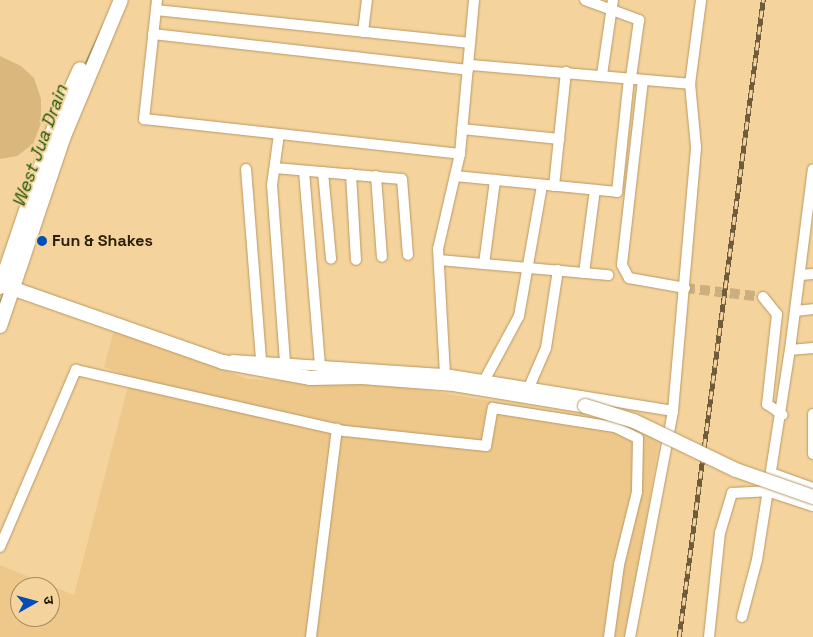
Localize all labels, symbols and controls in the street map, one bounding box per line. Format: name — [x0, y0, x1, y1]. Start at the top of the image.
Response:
water label: West Jua Drain — [8, 82, 72, 210]
place label: Fun & Shakes — [52, 231, 153, 251]
marker: Fun & Shakes — [36, 235, 48, 247]
north arrow — [10, 577, 60, 627]
text: उ — [39, 595, 58, 605]

